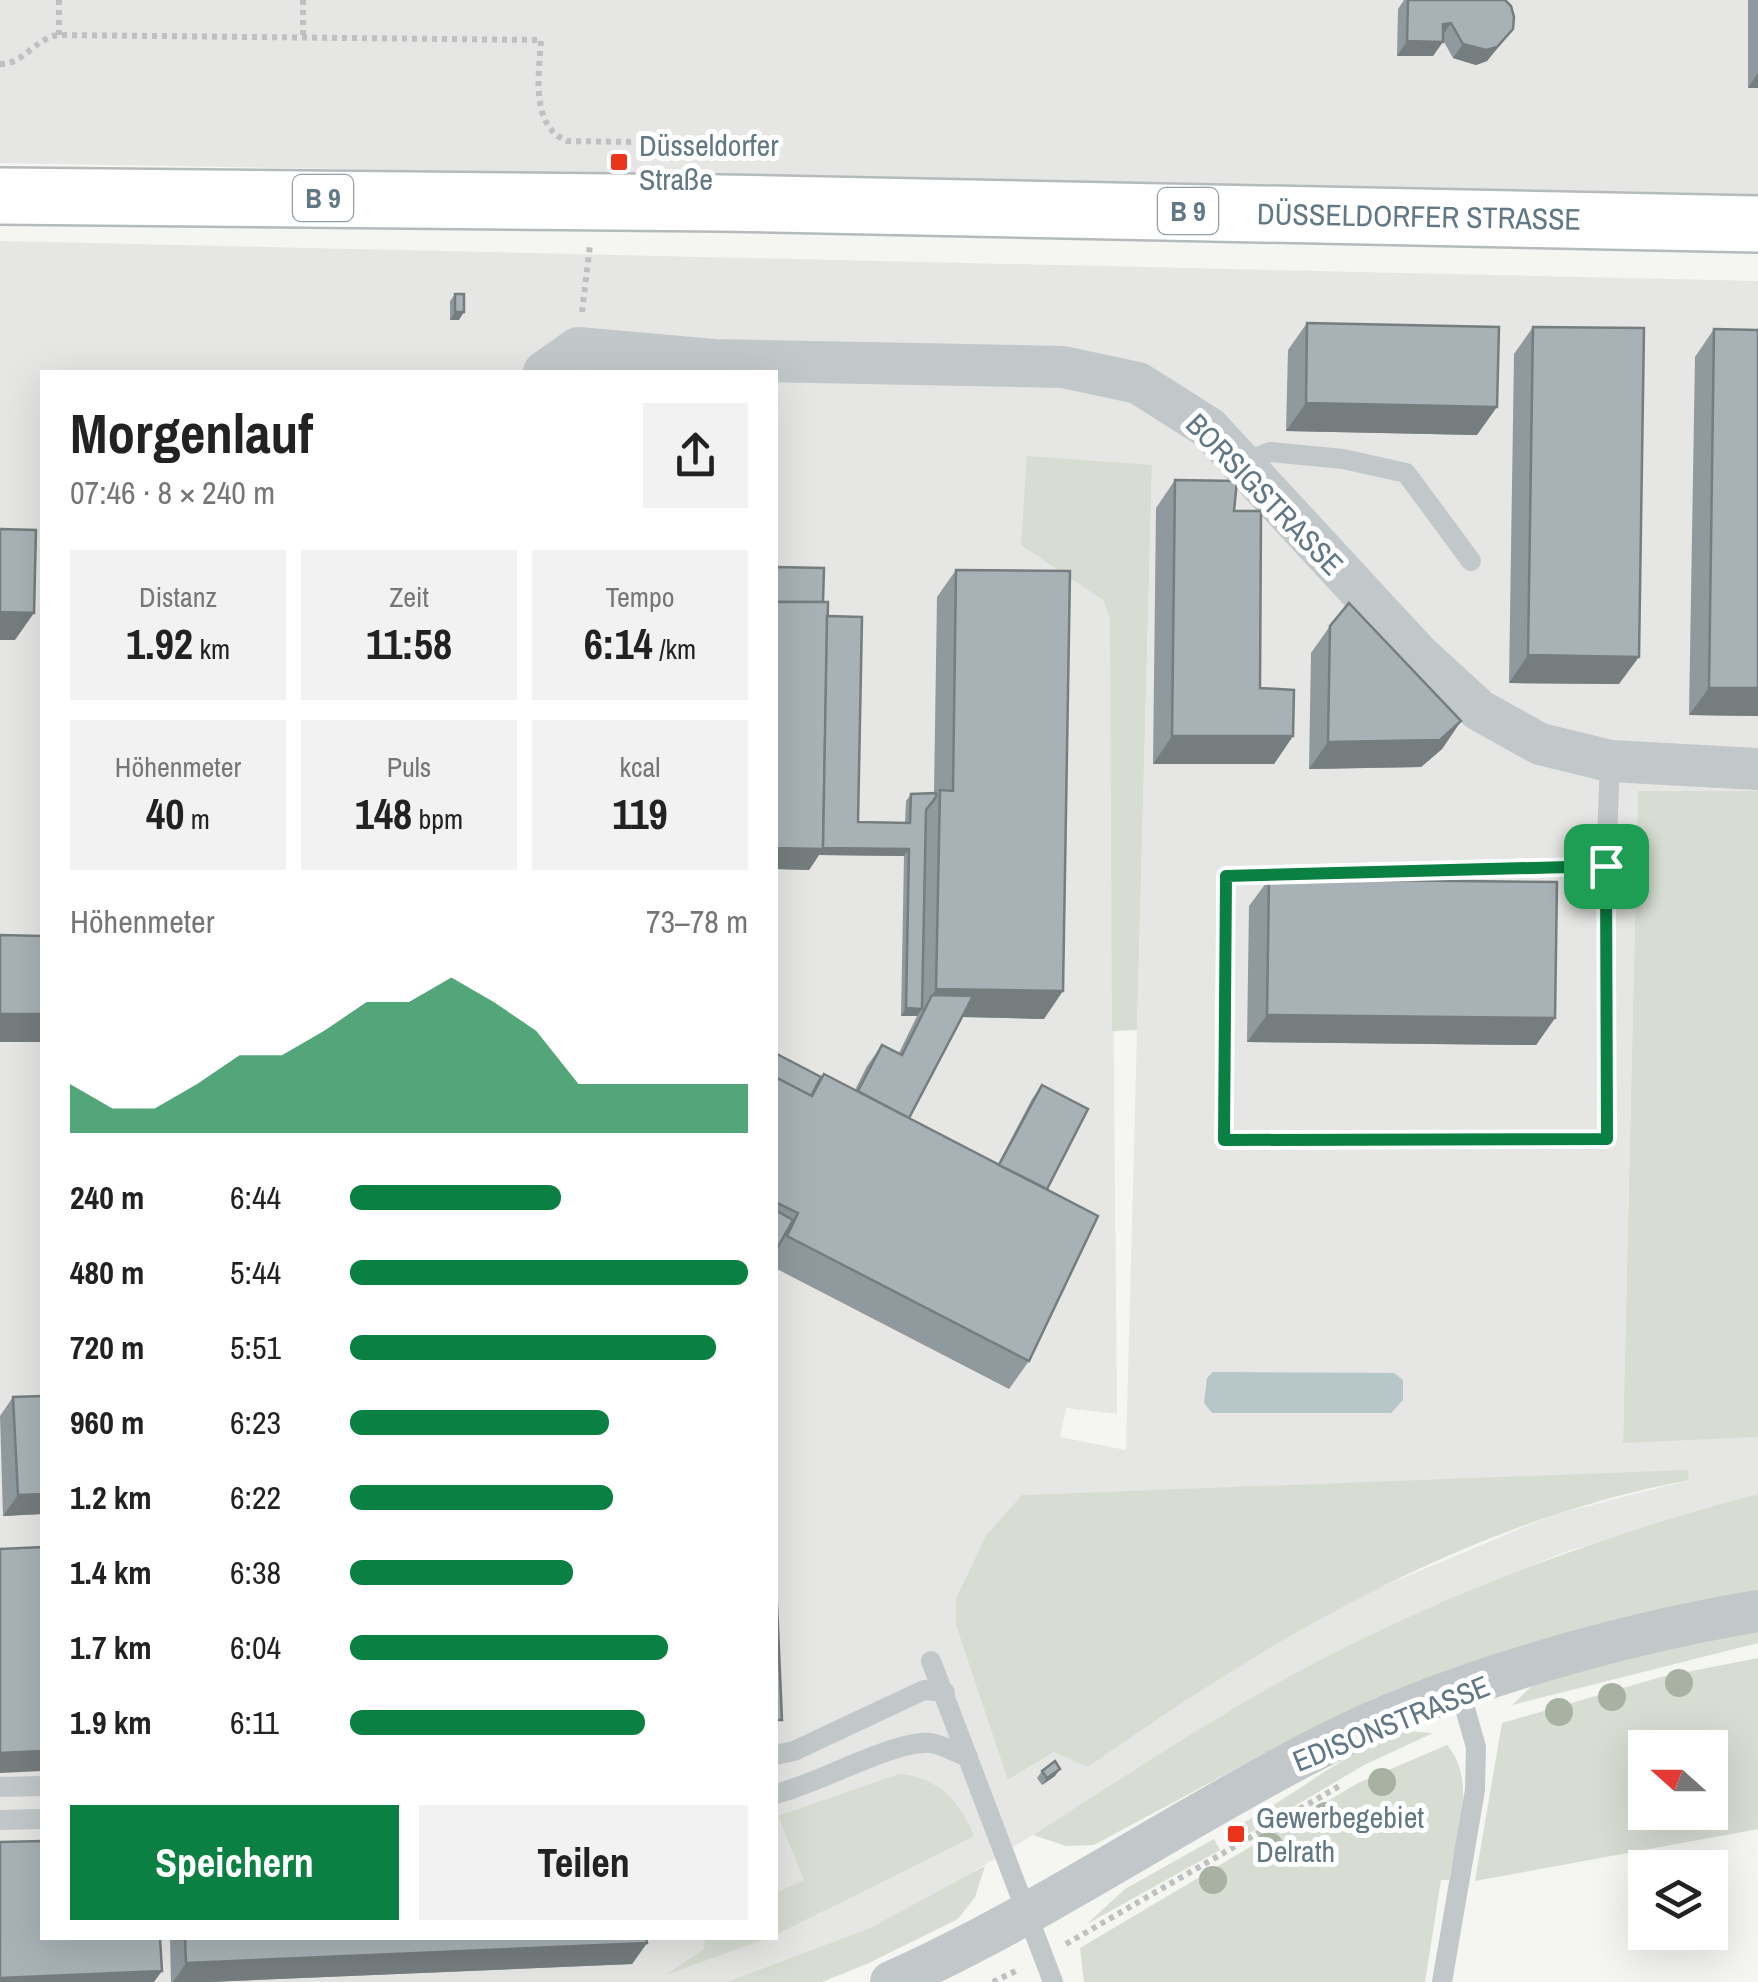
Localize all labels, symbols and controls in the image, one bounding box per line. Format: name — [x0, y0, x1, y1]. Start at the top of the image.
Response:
place label: Düsseldorfer Straße — [639, 125, 779, 199]
marker: Düsseldorfer Straße — [608, 151, 630, 173]
road number: B 9 — [293, 175, 353, 221]
road number: B 9 — [1158, 188, 1218, 234]
street label: DÜSSELDORFER STRASSE — [1257, 193, 1581, 239]
text: Morgenlauf — [70, 396, 313, 470]
button: share — [643, 403, 748, 508]
street label: BORSIGSTRASSE — [1177, 404, 1353, 584]
text: 07:46 · 8 × 240 m — [70, 471, 275, 514]
text: Distanz — [139, 578, 217, 616]
text: Zeit — [389, 578, 429, 616]
text: Tempo — [606, 578, 674, 616]
text: 1.92 — [126, 616, 193, 672]
text: 11:58 — [366, 616, 452, 672]
text: 6:14 — [584, 616, 653, 672]
text: km — [193, 630, 230, 668]
text: /km — [653, 630, 696, 668]
text: Höhenmeter — [115, 748, 241, 786]
text: Puls — [387, 748, 431, 786]
text: kcal — [620, 748, 660, 786]
text: 40 — [146, 786, 184, 842]
text: 148 — [355, 786, 412, 842]
text: 119 — [612, 786, 668, 842]
text: m — [184, 800, 210, 838]
text: bpm — [412, 800, 463, 838]
pin — [1564, 824, 1649, 909]
icon: arrive — [1579, 839, 1634, 894]
text: Höhenmeter — [70, 900, 214, 943]
text: 73–78 m — [646, 900, 748, 943]
text: 240 m — [70, 1176, 144, 1219]
text: 6:44 — [230, 1176, 281, 1219]
text: 480 m — [70, 1251, 144, 1294]
text: 5:44 — [230, 1251, 281, 1294]
text: 720 m — [70, 1326, 144, 1369]
text: 5:51 — [230, 1326, 281, 1369]
text: 960 m — [70, 1401, 144, 1444]
text: 6:23 — [230, 1401, 281, 1444]
text: 1.2 km — [70, 1476, 152, 1519]
text: 6:22 — [230, 1476, 281, 1519]
text: 1.4 km — [70, 1551, 152, 1594]
text: 6:38 — [230, 1551, 281, 1594]
text: 1.7 km — [70, 1626, 152, 1669]
text: 6:04 — [230, 1626, 281, 1669]
street label: EDISONSTRASSE — [1287, 1665, 1495, 1781]
text: 1.9 km — [70, 1701, 152, 1744]
text: 6:11 — [230, 1701, 279, 1744]
north arrow — [1628, 1730, 1728, 1830]
map controls — [1628, 1730, 1728, 1950]
place label: Gewerbegebiet Delrath — [1256, 1797, 1424, 1871]
button: Speichern — [70, 1805, 399, 1920]
button: Teilen — [419, 1805, 748, 1920]
marker: Gewerbegebiet Delrath — [1225, 1823, 1247, 1845]
button: layers — [1628, 1850, 1728, 1950]

